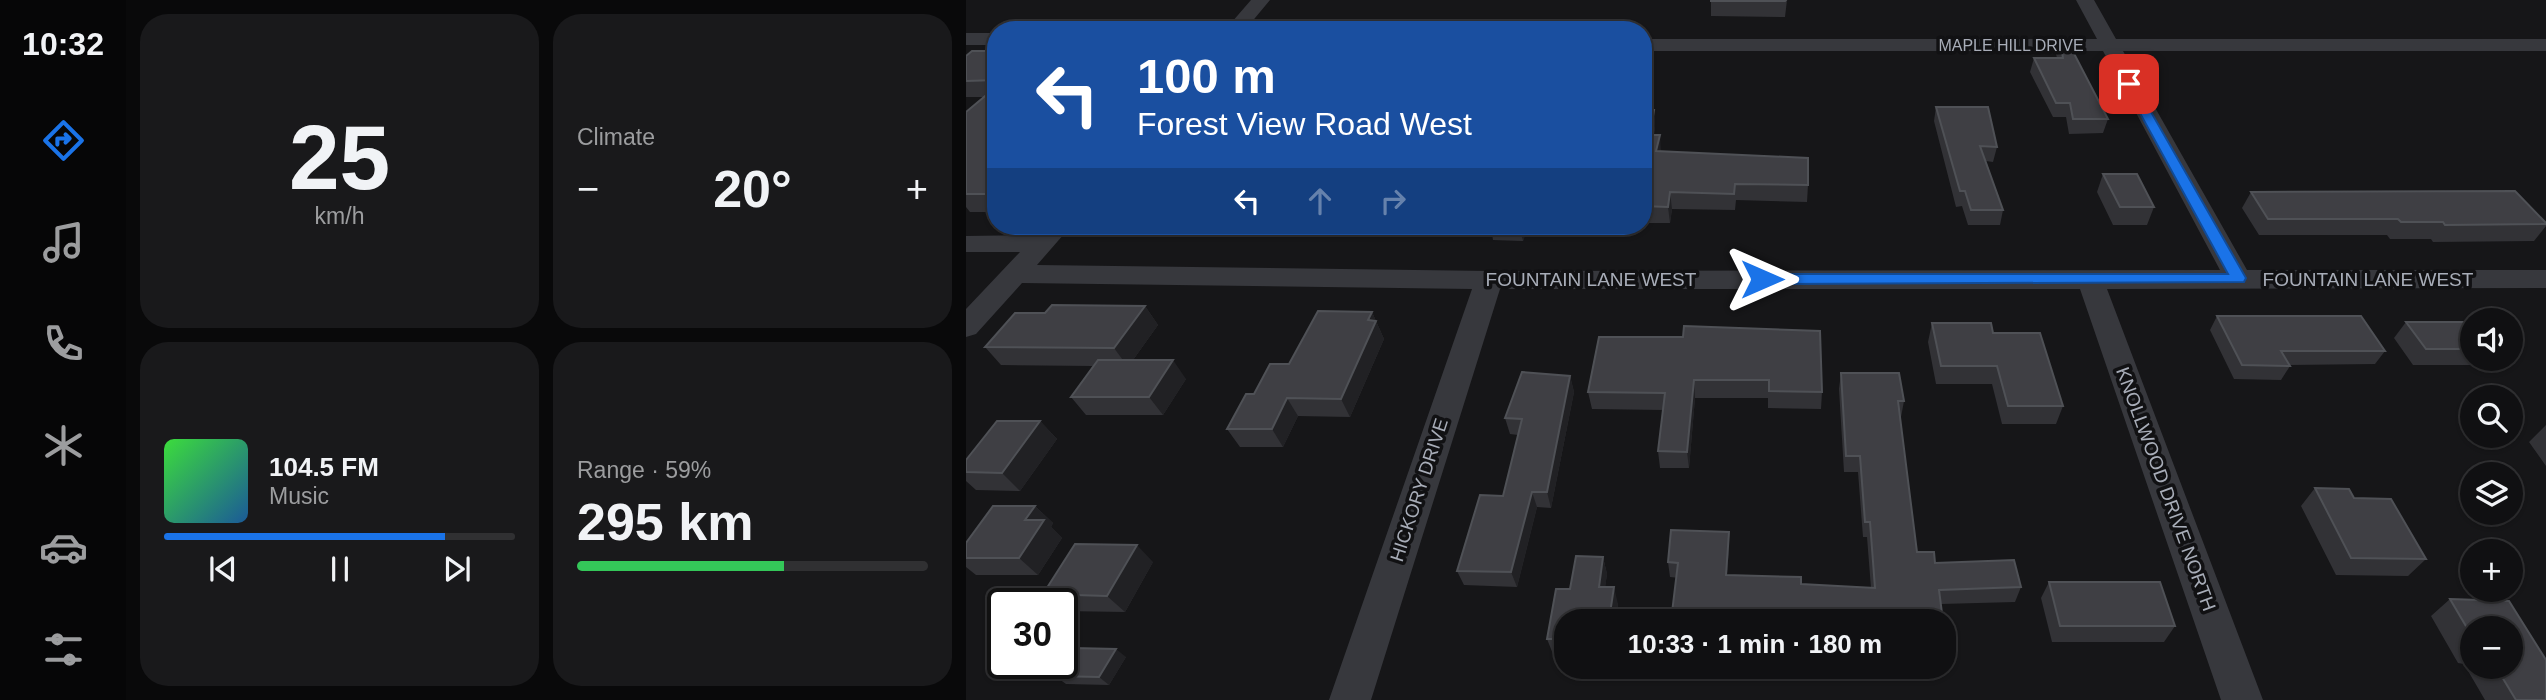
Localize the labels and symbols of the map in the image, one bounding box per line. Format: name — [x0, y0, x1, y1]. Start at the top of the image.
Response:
street label: MAPLE HILL DRIVE — [1938, 37, 2084, 54]
pin — [2099, 54, 2159, 114]
position arrow — [1725, 242, 1799, 316]
street label: FOUNTAIN LANE WEST — [1486, 269, 1697, 290]
street label: FOUNTAIN LANE WEST — [2263, 269, 2474, 290]
street label: KNOLLWOOD DRIVE NORTH — [2112, 364, 2220, 614]
street label: HICKORY DRIVE — [1386, 416, 1452, 564]
speed limit sign: 30 — [987, 588, 1078, 679]

